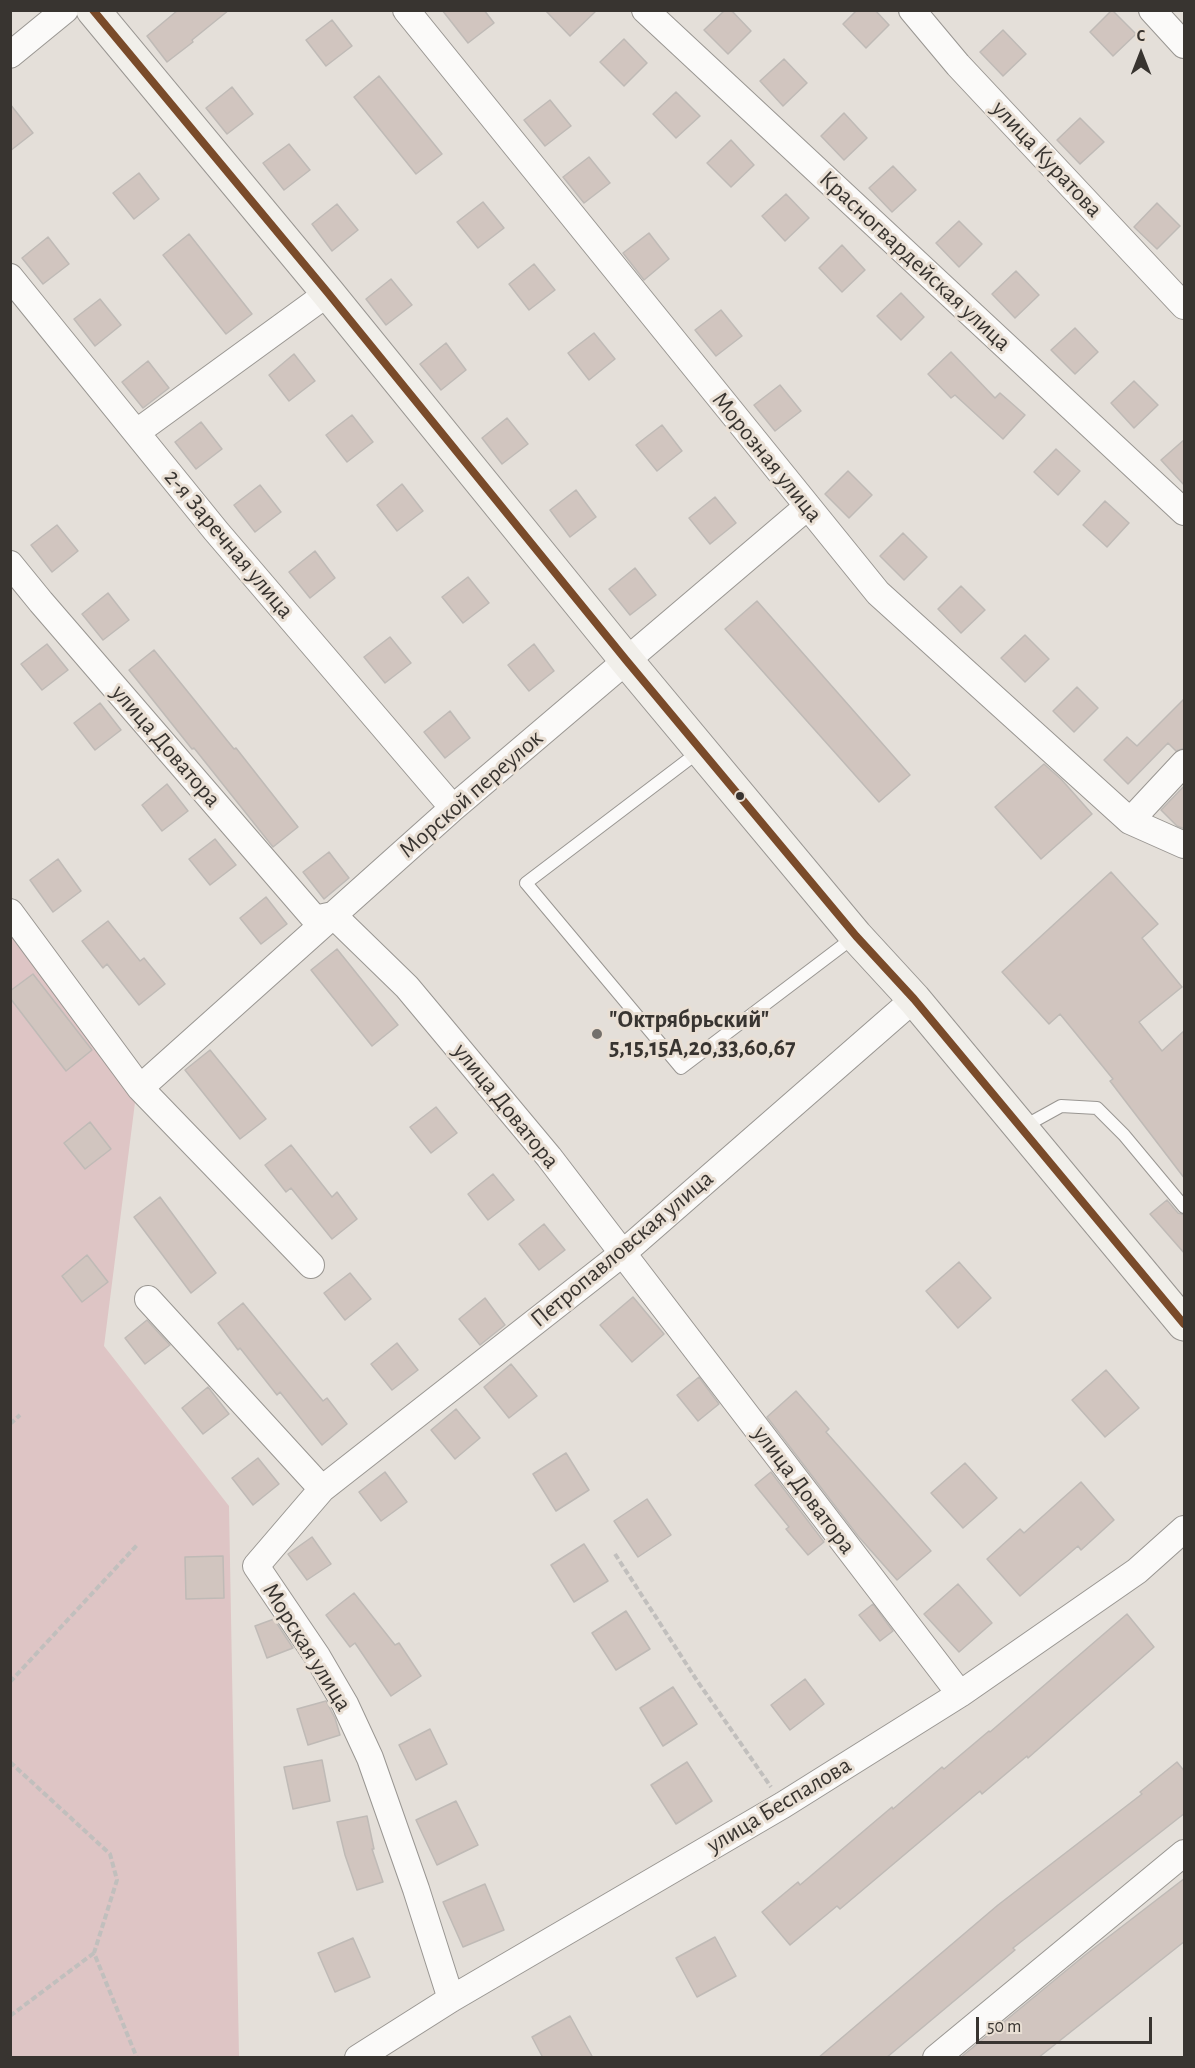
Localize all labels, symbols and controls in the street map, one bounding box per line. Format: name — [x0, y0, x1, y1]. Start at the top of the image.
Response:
north arrow — [1111, 24, 1171, 84]
text: С — [1137, 28, 1145, 44]
street label: улица Куратова — [986, 95, 1108, 223]
street label: Красногвардейская улица — [813, 165, 1017, 357]
street label: Морозная улица — [706, 386, 828, 528]
street label: 2-я Заречная улица — [158, 463, 300, 625]
street label: улица Доватора — [105, 679, 227, 813]
street label: Морской переулок — [393, 724, 549, 864]
unlabelled marker — [734, 790, 746, 802]
place label: "Октрябрьский" 5,15,15А,20,33,60,67 — [609, 1006, 796, 1062]
marker: "Октрябрьский" 5,15,15А,20,33,60,67 — [590, 1027, 604, 1041]
street label: улица Доватора — [447, 1037, 565, 1175]
street label: Петропавловская улица — [525, 1164, 719, 1334]
street label: улица Доватора — [746, 1420, 862, 1560]
street label: Морская улица — [256, 1577, 358, 1717]
street label: улица Беспалова — [702, 1751, 856, 1859]
scale bar — [979, 2005, 1154, 2043]
text: 50 m — [987, 2018, 1021, 2036]

